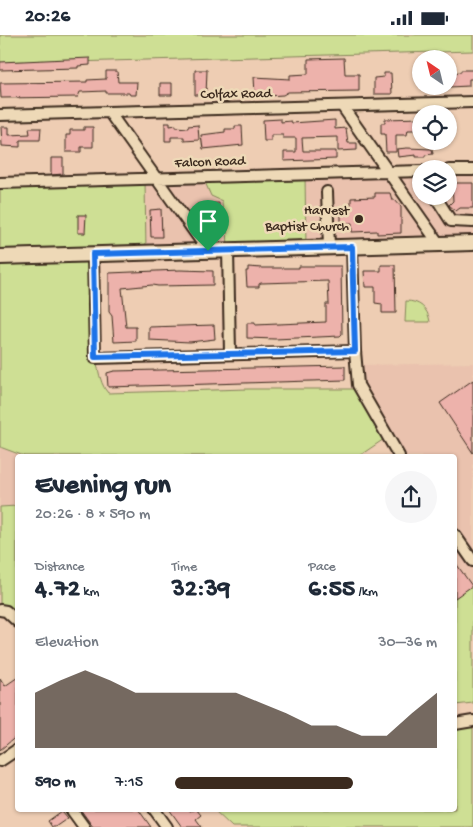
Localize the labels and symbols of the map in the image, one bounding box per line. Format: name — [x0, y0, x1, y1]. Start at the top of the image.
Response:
north arrow — [412, 50, 458, 95]
street label: Colfax Road — [200, 86, 274, 104]
street label: Falcon Road — [173, 153, 247, 173]
pin — [187, 200, 229, 251]
place label: Harvest Baptist Church — [264, 203, 350, 236]
marker: Harvest Baptist Church — [353, 213, 365, 225]

